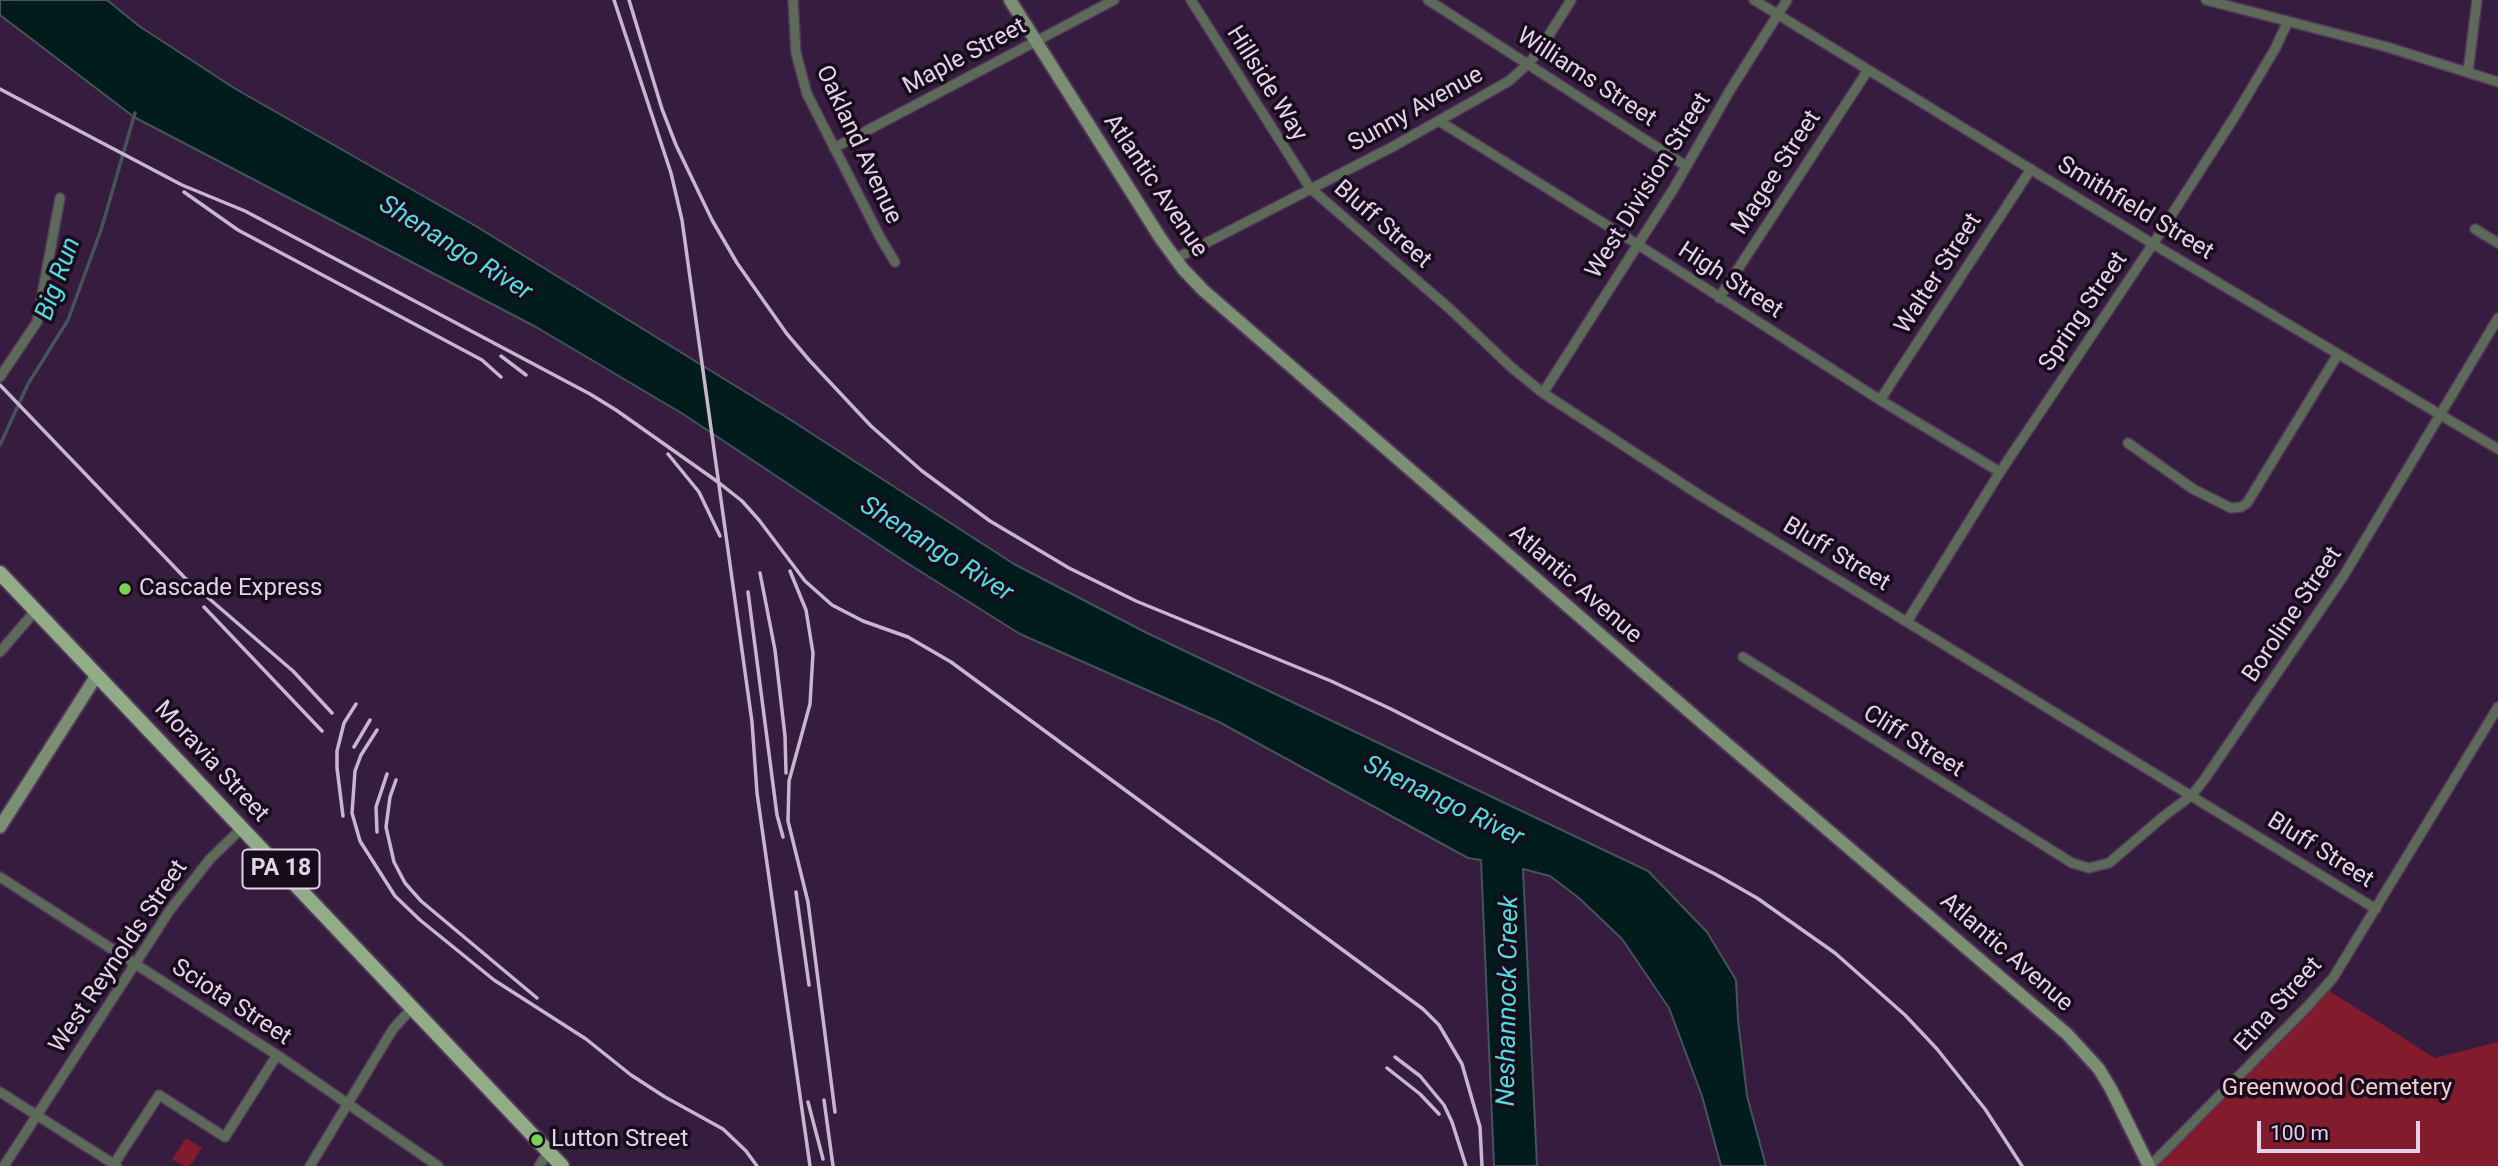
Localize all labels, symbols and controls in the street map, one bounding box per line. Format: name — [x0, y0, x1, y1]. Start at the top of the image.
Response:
street label: Maple Street — [899, 13, 1031, 101]
street label: Hillside Way — [1219, 21, 1313, 147]
street label: Williams Street — [1511, 22, 1661, 134]
street label: Oakland Avenue — [809, 61, 907, 229]
street label: Sunny Avenue — [1344, 61, 1488, 159]
street label: West Division Street — [1580, 88, 1718, 284]
street label: Magee Street — [1726, 106, 1828, 240]
street label: Atlantic Avenue — [1097, 109, 1213, 263]
street label: Smithfield Street — [2052, 151, 2218, 267]
street label: Bluff Street — [1327, 175, 1437, 275]
water label: Shenango River — [373, 190, 537, 308]
street label: Walter Street — [1889, 208, 1989, 340]
water label: Big Run — [30, 233, 88, 325]
street label: High Street — [1672, 237, 1788, 325]
street label: Spring Street — [2034, 247, 2134, 377]
water label: Shenango River — [854, 491, 1018, 609]
street label: Bluff Street — [1777, 512, 1895, 598]
street label: Atlantic Avenue — [1503, 520, 1647, 650]
street label: Boroline Street — [2237, 542, 2349, 688]
place label: Cascade Express — [139, 575, 322, 603]
marker: Cascade Express — [117, 581, 133, 597]
street label: Moravia Street — [148, 696, 274, 828]
street label: Cliff Street — [1857, 700, 1969, 784]
water label: Shenango River — [1358, 750, 1528, 854]
street label: Bluff Street — [2261, 807, 2379, 895]
road number: PA 18 — [243, 849, 320, 888]
street label: West Reynolds Street — [44, 855, 194, 1059]
street label: Atlantic Avenue — [1934, 888, 2078, 1018]
water label: Neshannock Creek — [1492, 895, 1526, 1107]
street label: Etna Street — [2229, 952, 2329, 1058]
street label: Sciota Street — [166, 954, 296, 1052]
park label: Greenwood Cemetery — [2222, 1075, 2452, 1103]
scale bar — [2260, 1106, 2423, 1150]
text: 100 m — [2270, 1121, 2329, 1145]
place label: Lutton Street — [551, 1126, 688, 1154]
marker: Lutton Street — [529, 1132, 545, 1148]

